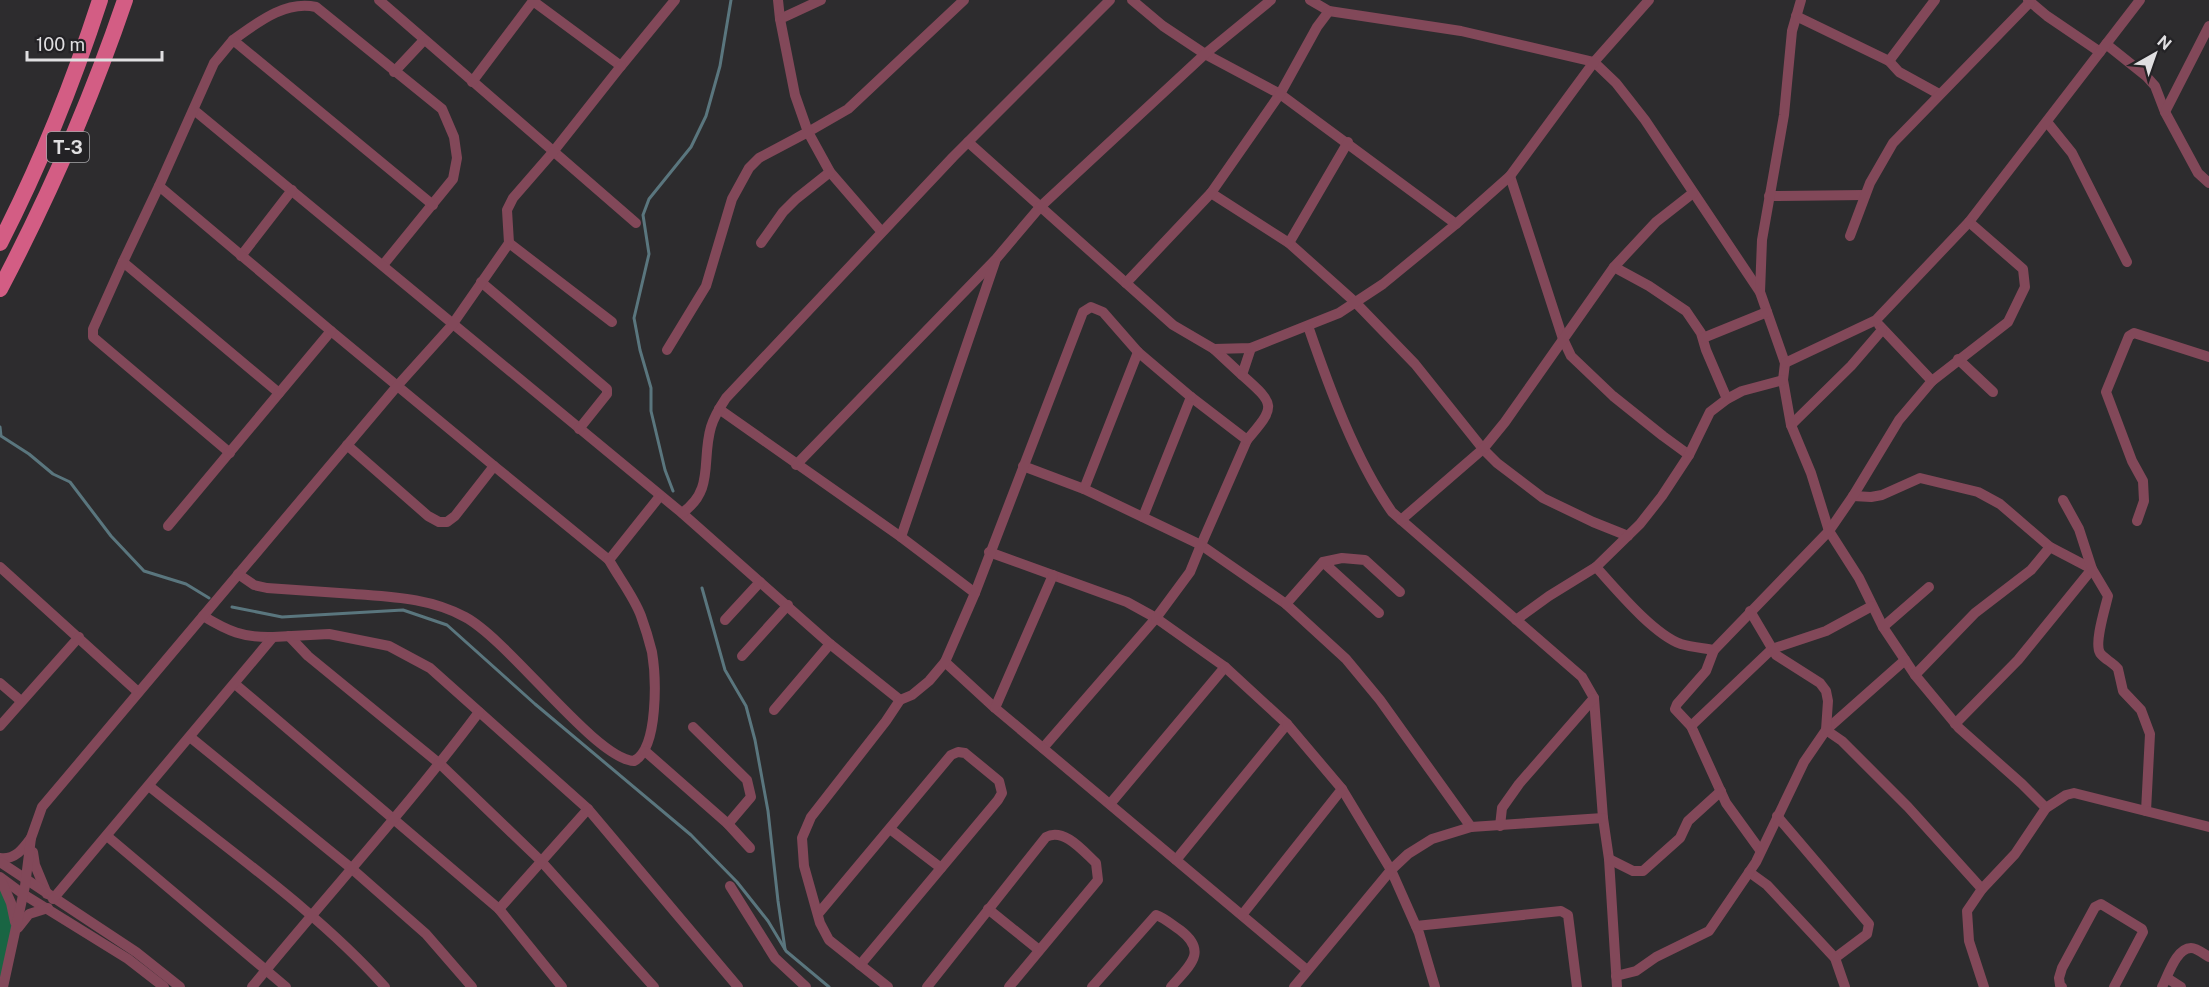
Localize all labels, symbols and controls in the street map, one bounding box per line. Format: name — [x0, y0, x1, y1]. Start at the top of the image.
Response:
scale bar — [27, 24, 162, 62]
north arrow — [2125, 24, 2185, 84]
text: N — [2153, 32, 2175, 54]
text: 100 m — [36, 34, 85, 55]
road number: T-3 — [47, 132, 89, 162]

